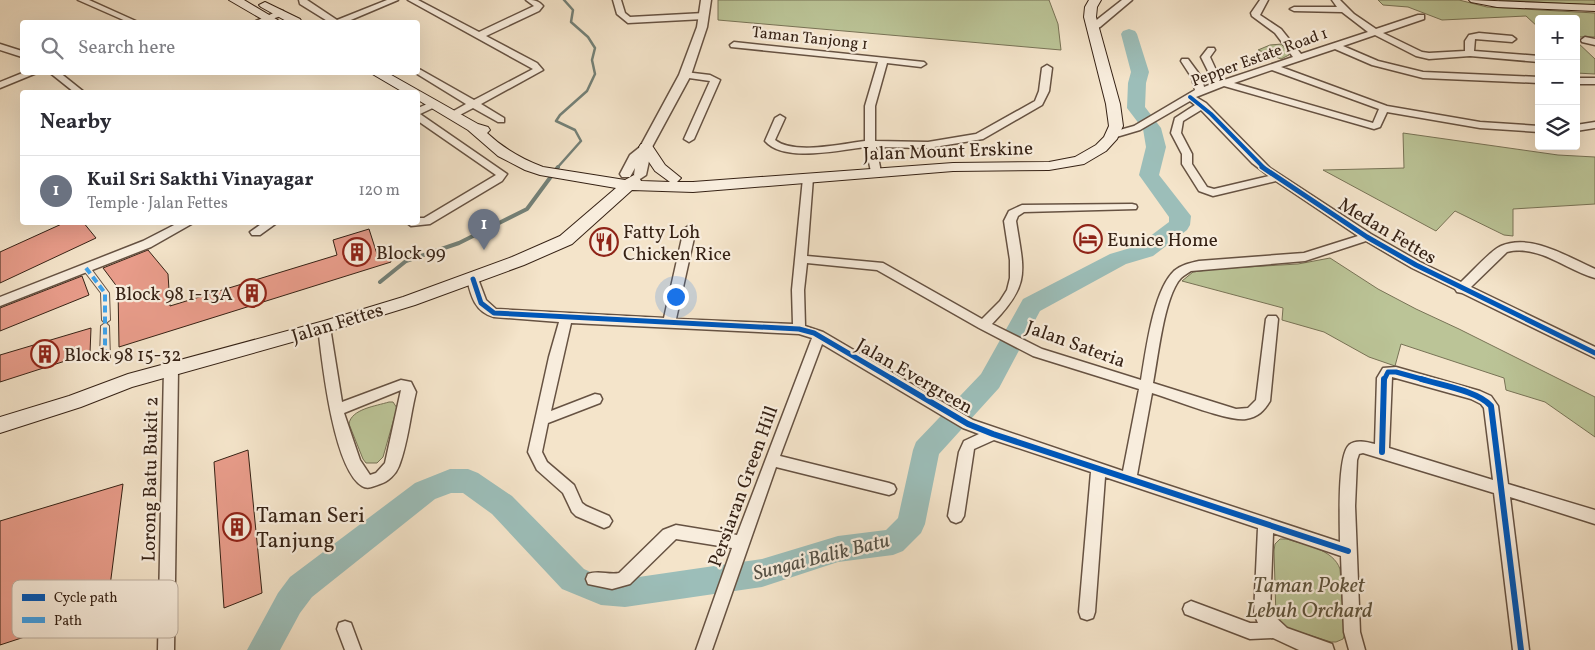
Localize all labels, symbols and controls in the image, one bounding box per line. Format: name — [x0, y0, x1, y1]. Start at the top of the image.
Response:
map controls — [1535, 15, 1580, 150]
button: + — [1535, 15, 1580, 60]
search box — [20, 20, 420, 75]
street label: Taman Tanjong 1 — [751, 22, 869, 56]
street label: Pepper Estate Road 1 — [1188, 23, 1331, 93]
icon: search — [38, 34, 66, 62]
text: Search here — [78, 35, 175, 61]
button: − — [1535, 60, 1580, 105]
button: layers — [1535, 105, 1580, 150]
text: Nearby — [40, 108, 111, 137]
street label: Jalan Mount Erskine — [863, 136, 1033, 168]
text: Kuil Sri Sakthi Vinayagar — [87, 167, 314, 193]
text: 1 — [53, 180, 59, 202]
text: 120 m — [358, 180, 400, 202]
street label: Medan Fettes — [1333, 192, 1441, 271]
text: Temple · Jalan Fettes — [87, 193, 228, 215]
pin: 1 — [468, 209, 500, 250]
place label: Fatty Loh Chicken Rice — [623, 220, 731, 268]
hotel icon: Eunice Home — [1073, 224, 1103, 254]
restaurant icon: Fatty Loh Chicken Rice — [589, 227, 619, 257]
place label: Eunice Home — [1107, 228, 1218, 254]
building icon: Block 99 — [342, 237, 372, 267]
place label: Block 99 — [376, 241, 446, 267]
building icon: Block 98 1-13A — [237, 278, 267, 308]
place label: Block 98 1-13A — [115, 282, 233, 308]
your location — [663, 284, 689, 310]
street label: Jalan Fettes — [288, 298, 387, 350]
street label: Jalan Sateria — [1022, 315, 1129, 375]
street label: Jalan Evergreen — [851, 333, 977, 421]
building icon: Block 98 15-32 — [30, 339, 60, 369]
place label: Block 98 15-32 — [64, 343, 182, 369]
street label: Lorong Batu Bukit 2 — [137, 396, 165, 562]
street label: Persiaran Green Hill — [703, 402, 785, 571]
place label: Taman Seri Tanjung — [256, 501, 365, 557]
building icon: Taman Seri Tanjung — [222, 512, 252, 542]
water label: Sungai Balik Batu — [750, 527, 893, 588]
park label: Taman Poket Lebuh Orchard — [1245, 571, 1373, 627]
legend — [12, 580, 178, 638]
text: Cycle path — [54, 589, 118, 608]
text: Path — [54, 612, 82, 631]

